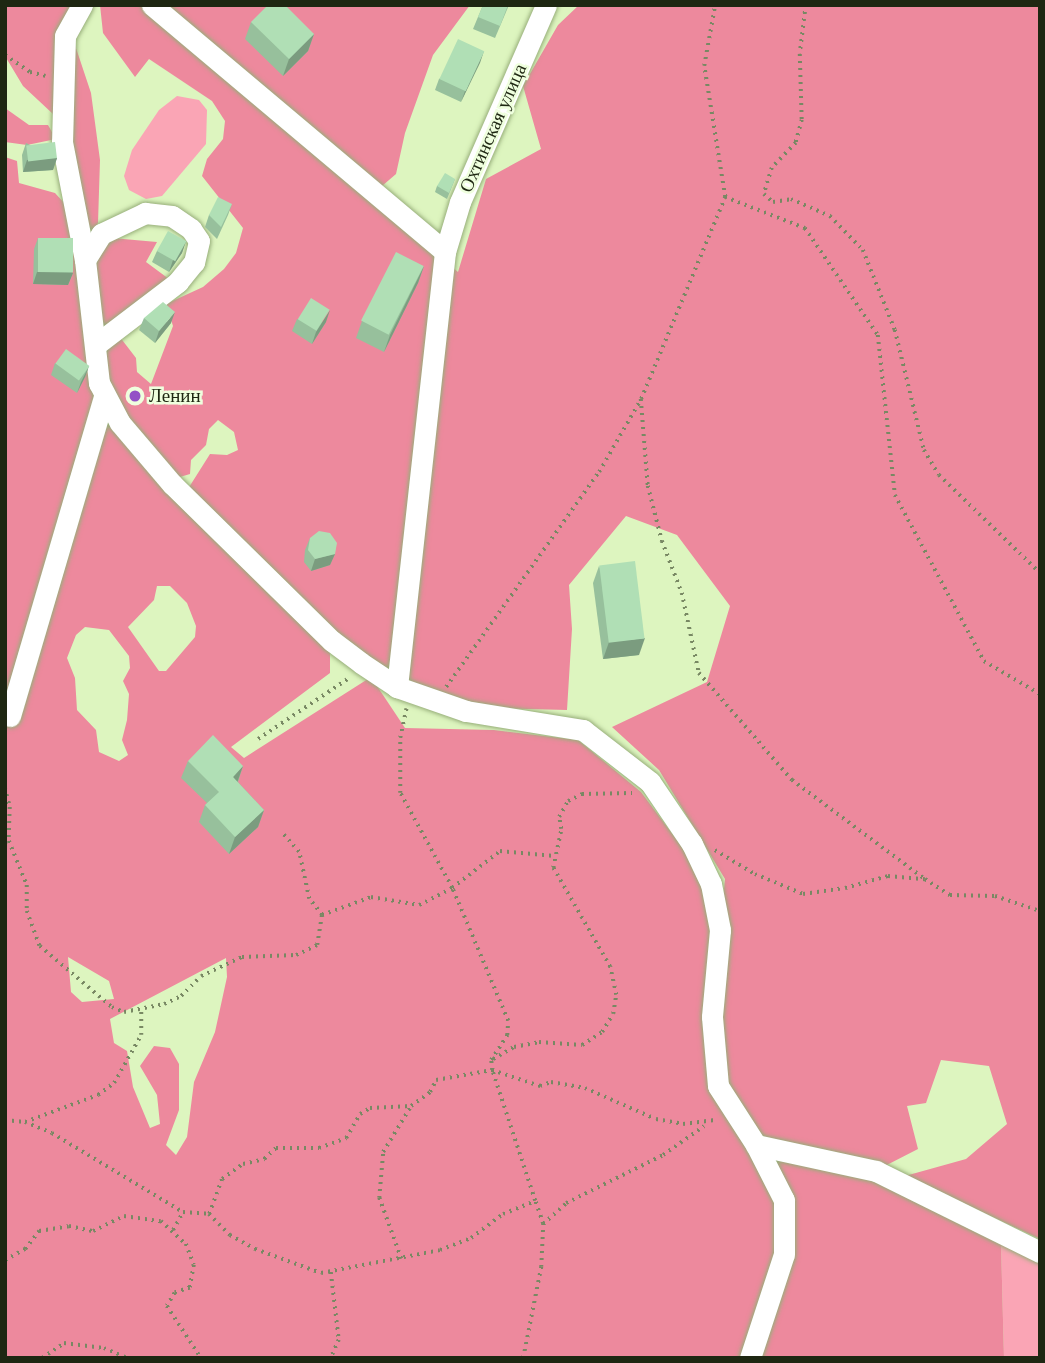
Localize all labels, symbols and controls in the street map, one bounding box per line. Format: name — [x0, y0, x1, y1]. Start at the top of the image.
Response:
street label: Охтинская улица — [454, 60, 532, 196]
place label: Ленин — [149, 385, 201, 407]
marker: Ленин — [127, 388, 143, 404]

